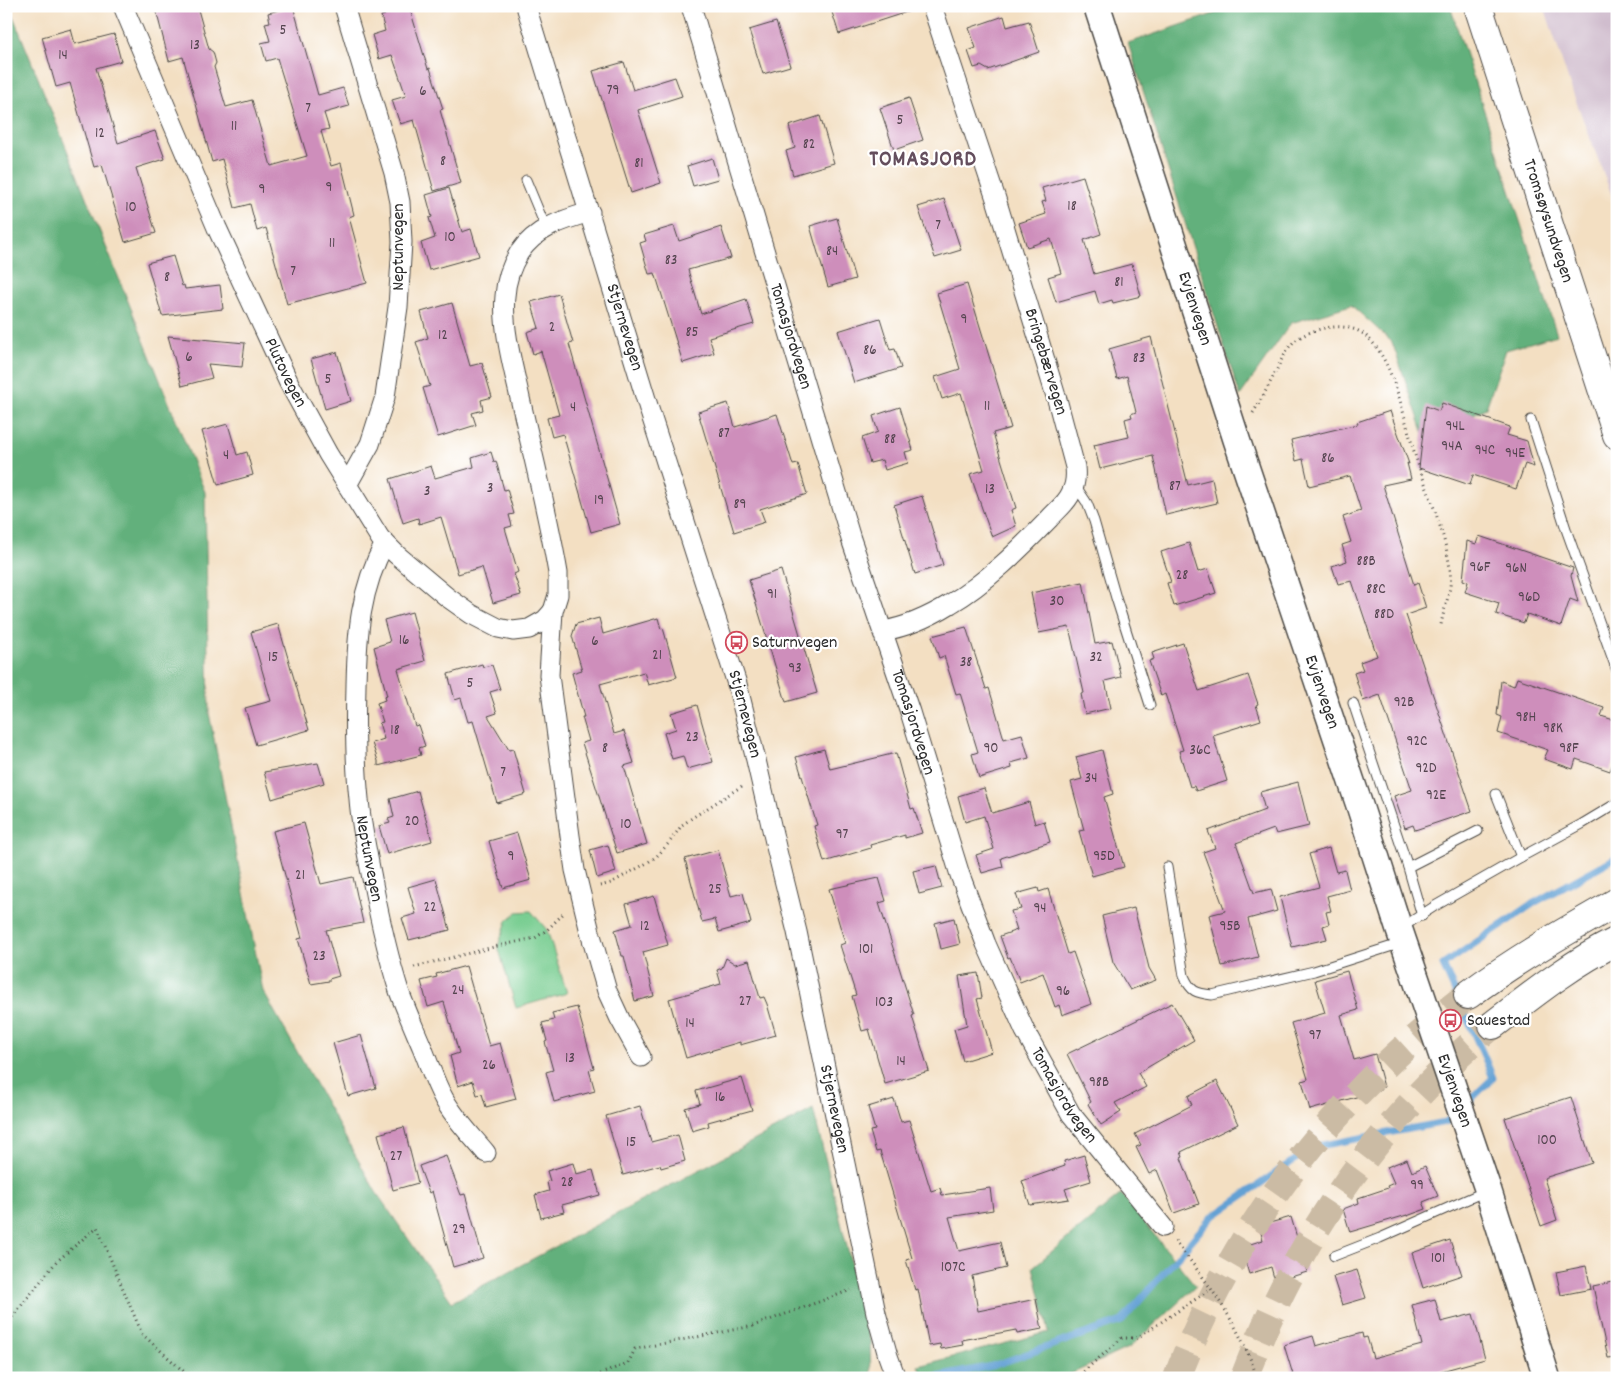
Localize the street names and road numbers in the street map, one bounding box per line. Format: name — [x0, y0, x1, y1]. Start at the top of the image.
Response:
street label: Tromsøysundvegen — [1516, 156, 1579, 286]
street label: Neptunvegen — [387, 203, 412, 291]
street label: Evjenvegen — [1171, 269, 1218, 349]
street label: Tomasjordvegen — [762, 280, 818, 392]
street label: Stjernevegen — [599, 281, 649, 374]
street label: Bringebærvegen — [1017, 306, 1073, 418]
street label: Plutovegen — [257, 334, 313, 412]
street label: Evjenvegen — [1297, 652, 1345, 732]
street label: Tomasjordvegen — [884, 666, 941, 778]
street label: Stjernevegen — [721, 667, 768, 761]
street label: Neptunvegen — [348, 814, 389, 904]
street label: Tomasjordvegen — [1024, 1043, 1103, 1149]
street label: Evjenvegen — [1430, 1051, 1478, 1131]
street label: Stjernevegen — [812, 1062, 855, 1155]

